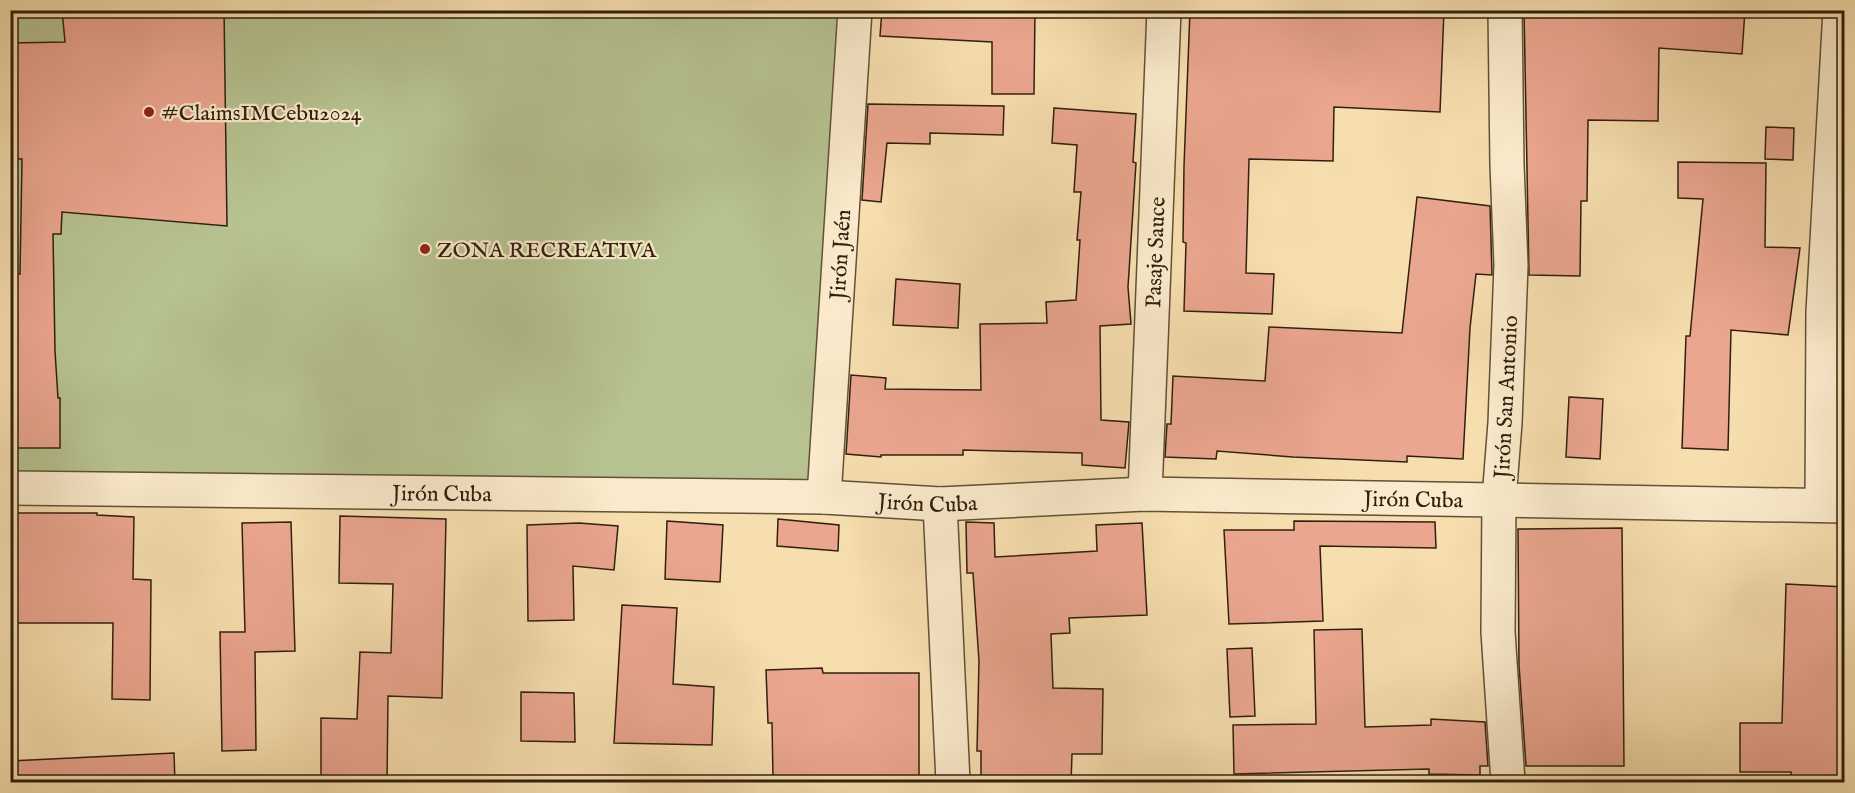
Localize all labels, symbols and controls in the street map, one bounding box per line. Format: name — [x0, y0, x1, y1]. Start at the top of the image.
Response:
place label: #ClaimsIMCebu2024 — [161, 100, 362, 128]
marker: #ClaimsIMCebu2024 — [142, 105, 156, 119]
street label: Pasaje Sauce — [1140, 196, 1173, 308]
street label: Jirón Jaén — [824, 208, 858, 304]
place label: ZONA RECREATIVA — [437, 237, 657, 265]
marker: ZONA RECREATIVA — [418, 242, 432, 256]
street label: Jirón San Antonio — [1489, 315, 1525, 482]
street label: Jirón Cuba — [389, 480, 492, 509]
street label: Jirón Cuba — [1360, 486, 1464, 515]
street label: Jirón Cuba — [874, 488, 979, 520]

